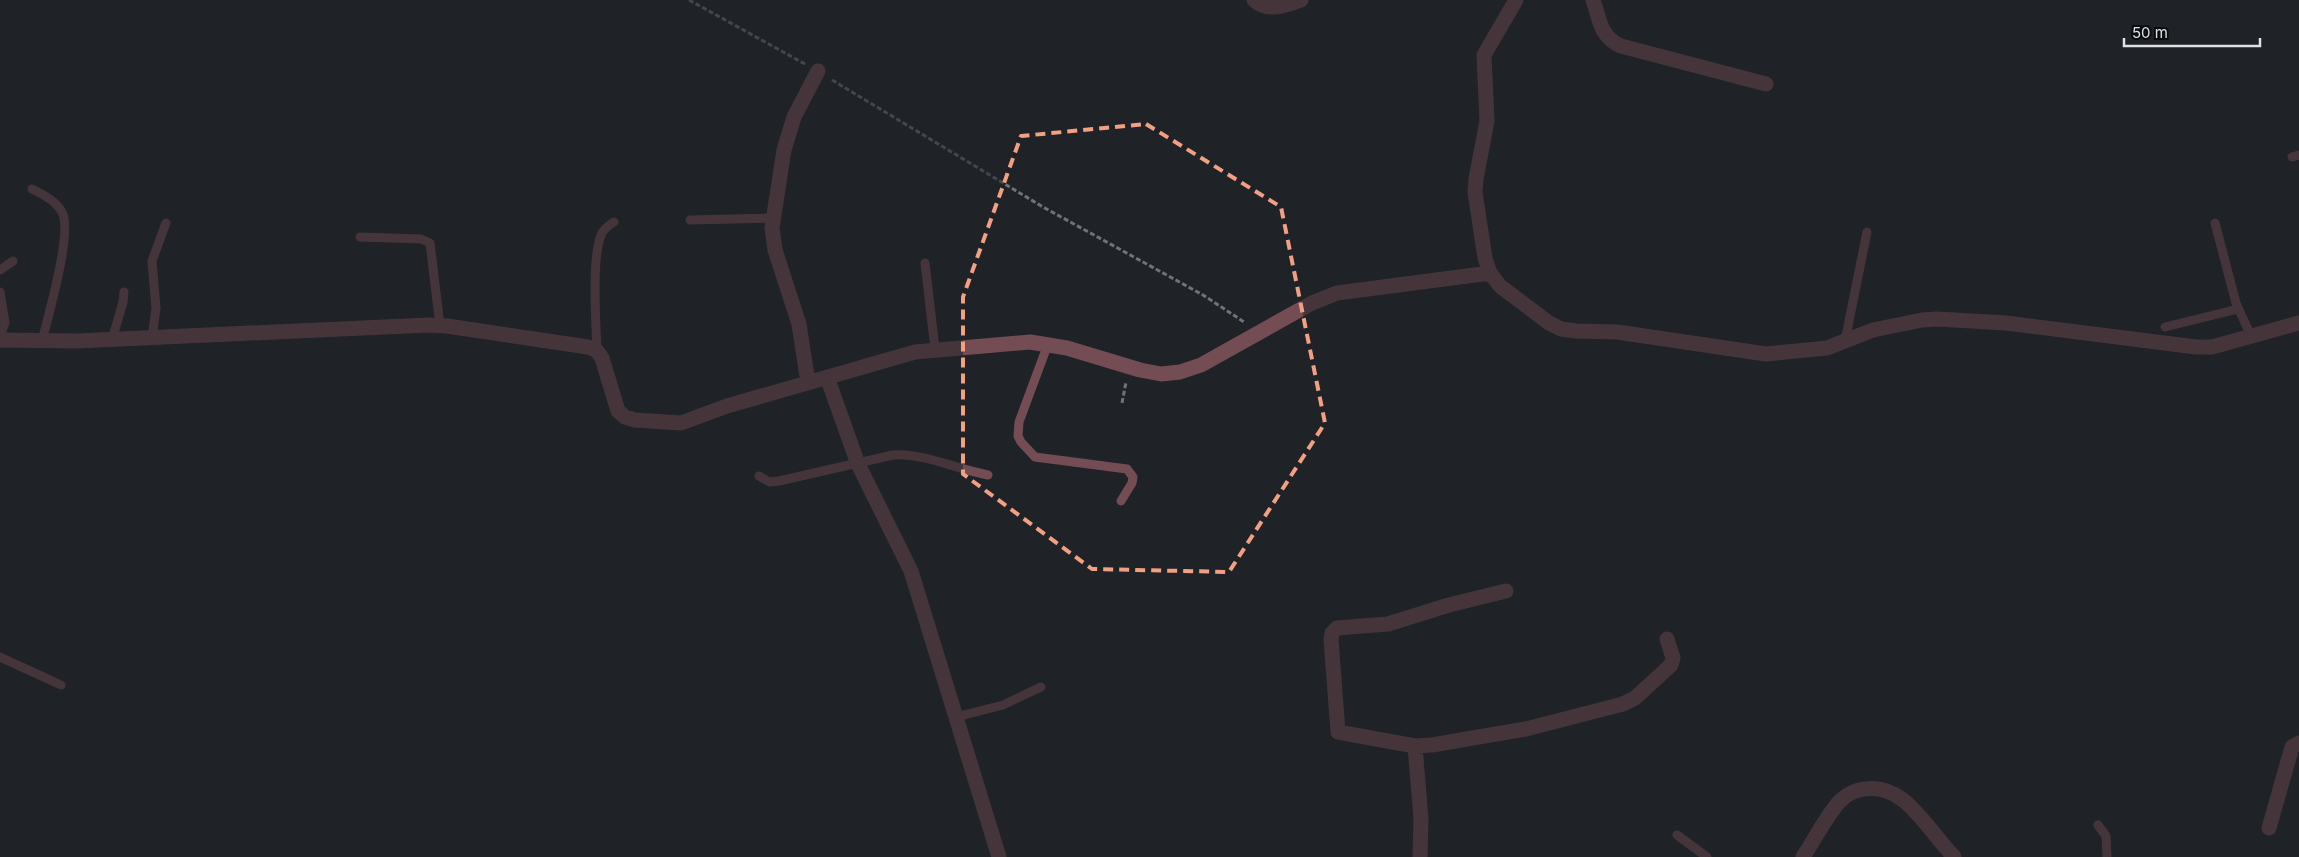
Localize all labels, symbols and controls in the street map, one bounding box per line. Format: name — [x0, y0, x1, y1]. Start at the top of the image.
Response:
scale bar — [2124, 15, 2260, 47]
text: 50 m — [2132, 23, 2168, 42]

